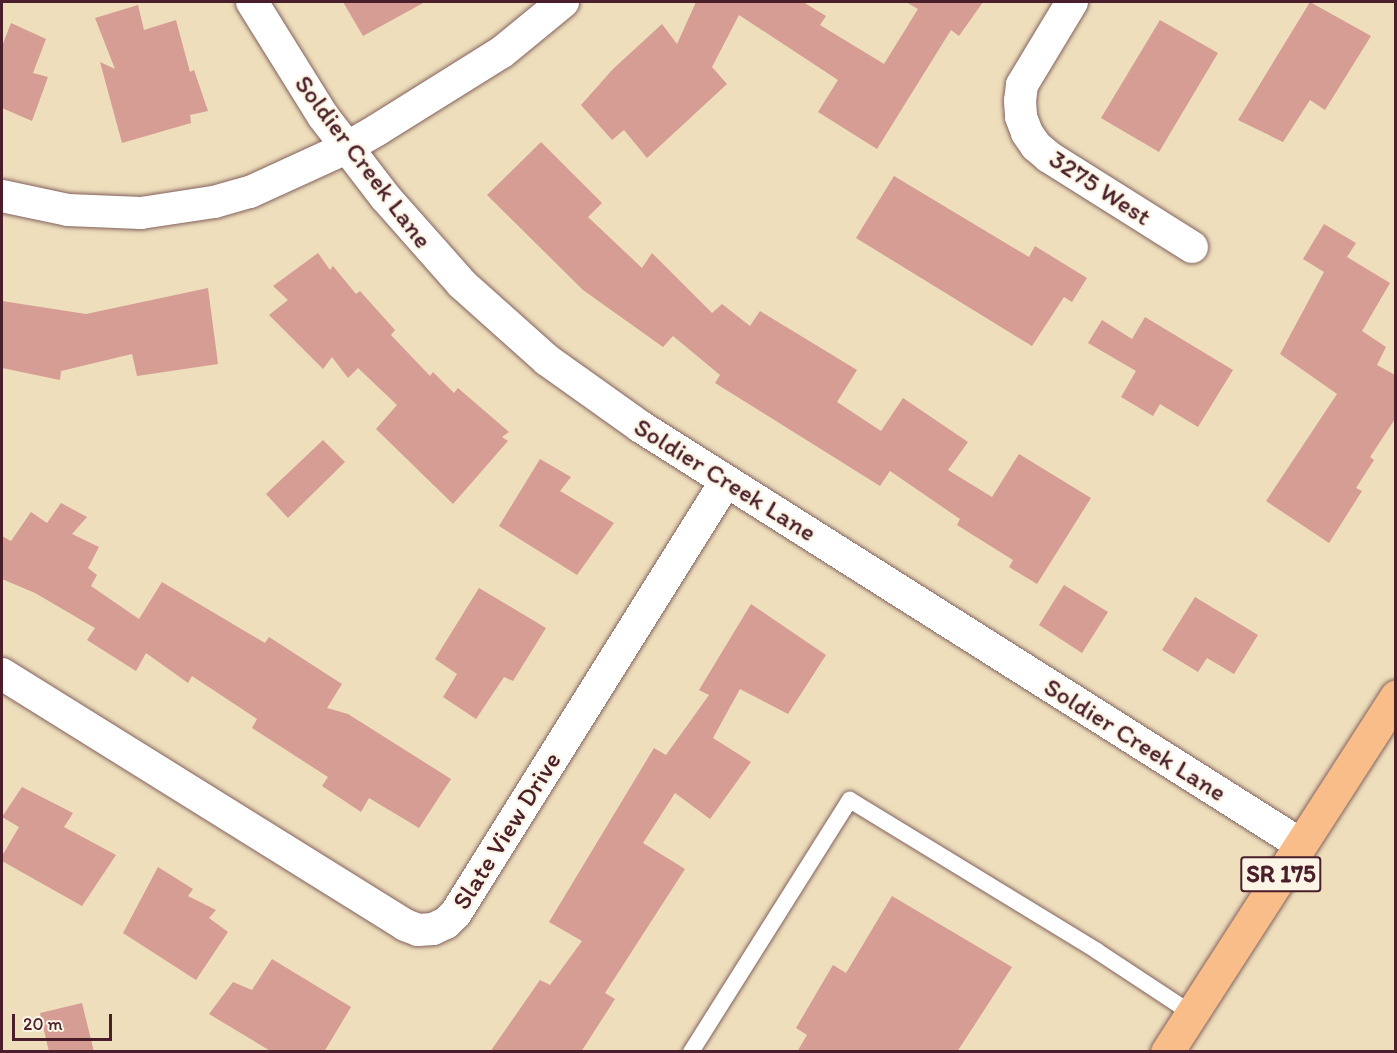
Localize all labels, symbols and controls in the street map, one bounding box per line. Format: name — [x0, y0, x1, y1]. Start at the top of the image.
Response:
street label: Soldier Creek Lane — [288, 69, 438, 255]
street label: 3275 West — [1043, 144, 1157, 232]
street label: Soldier Creek Lane — [628, 411, 822, 549]
street label: Soldier Creek Lane — [1038, 671, 1232, 809]
street label: Slate View Drive — [446, 746, 568, 916]
road number: SR 175 — [1239, 853, 1323, 895]
scale bar — [15, 1002, 116, 1040]
text: 20 m — [23, 1013, 63, 1035]

